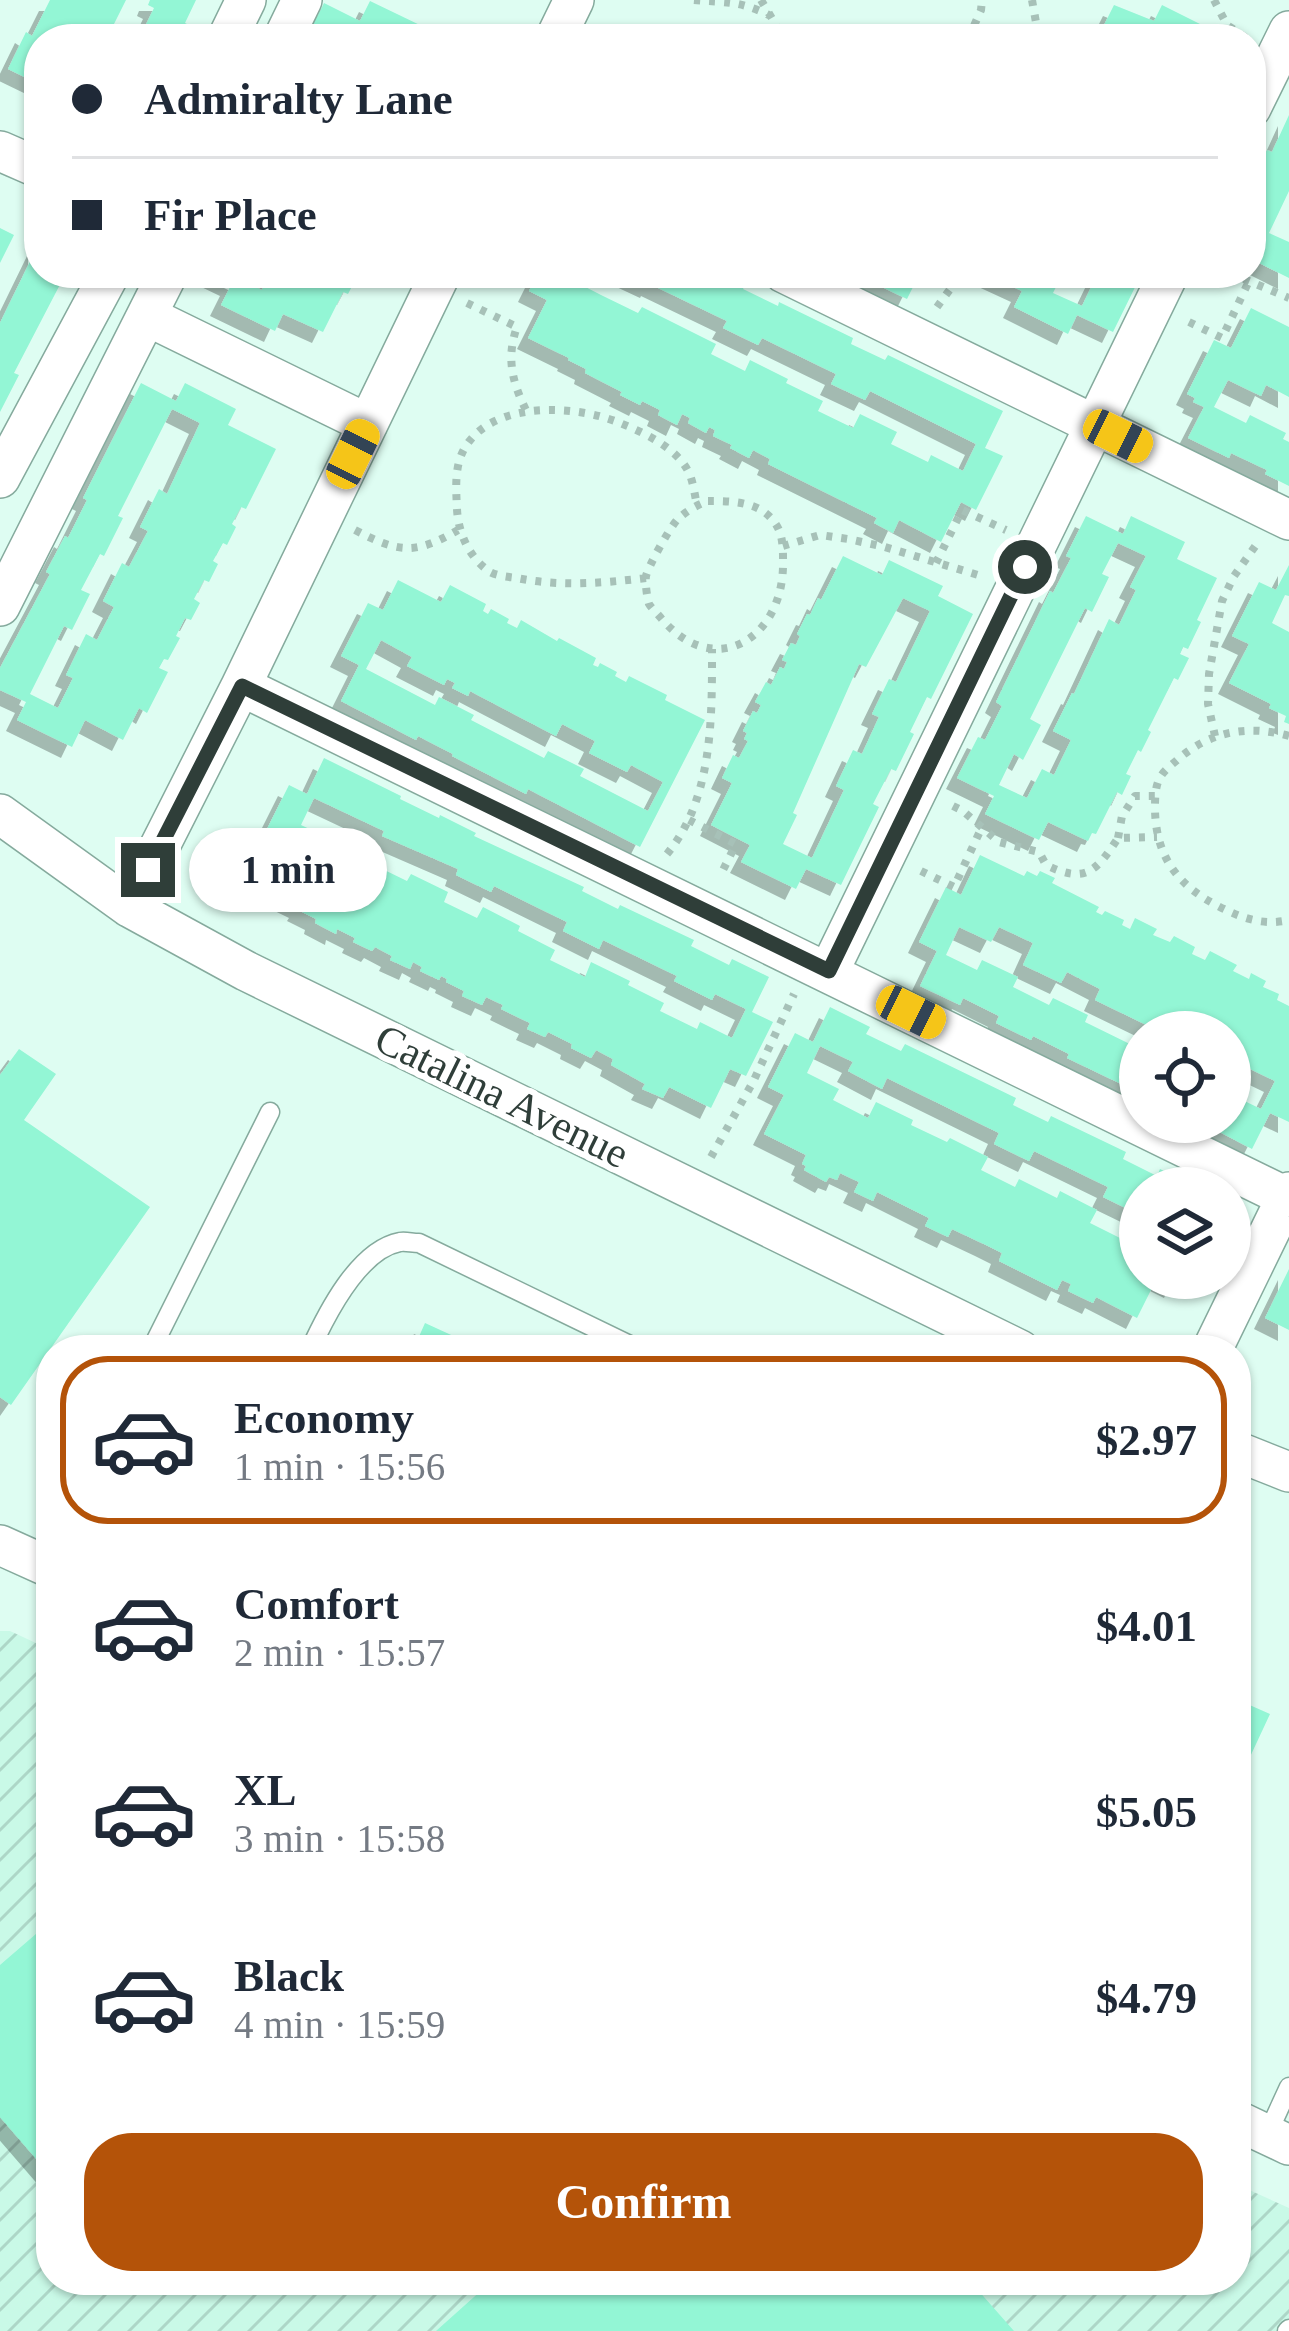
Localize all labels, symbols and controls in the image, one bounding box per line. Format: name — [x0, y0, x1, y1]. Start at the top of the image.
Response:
text: Admiralty Lane — [144, 74, 453, 124]
text: Fir Place — [144, 190, 317, 240]
car — [1078, 404, 1158, 468]
car — [321, 414, 385, 494]
route start — [998, 540, 1052, 594]
callout: 1 min — [190, 828, 388, 912]
route end — [121, 843, 175, 897]
text: 1 min — [241, 848, 335, 891]
car — [871, 980, 951, 1044]
map controls — [1119, 1011, 1251, 1299]
button: locate — [1119, 1011, 1251, 1143]
street label: Catalina Avenue — [368, 1015, 636, 1177]
button: layers — [1119, 1167, 1251, 1299]
icon: car — [90, 1386, 198, 1494]
text: Economy — [234, 1393, 414, 1443]
text: $2.97 — [1096, 1415, 1197, 1465]
text: 1 min · 15:56 — [234, 1445, 445, 1488]
icon: car — [90, 1572, 198, 1680]
text: Comfort — [234, 1579, 399, 1629]
text: $4.01 — [1096, 1601, 1197, 1651]
text: 2 min · 15:57 — [234, 1631, 445, 1674]
icon: car — [90, 1758, 198, 1866]
text: XL — [234, 1765, 297, 1815]
text: $5.05 — [1096, 1787, 1197, 1837]
text: 3 min · 15:58 — [234, 1817, 445, 1860]
icon: car — [90, 1944, 198, 2052]
text: Black — [234, 1951, 344, 2001]
text: $4.79 — [1096, 1973, 1197, 2023]
text: 4 min · 15:59 — [234, 2003, 445, 2046]
button: Confirm — [84, 2133, 1203, 2271]

